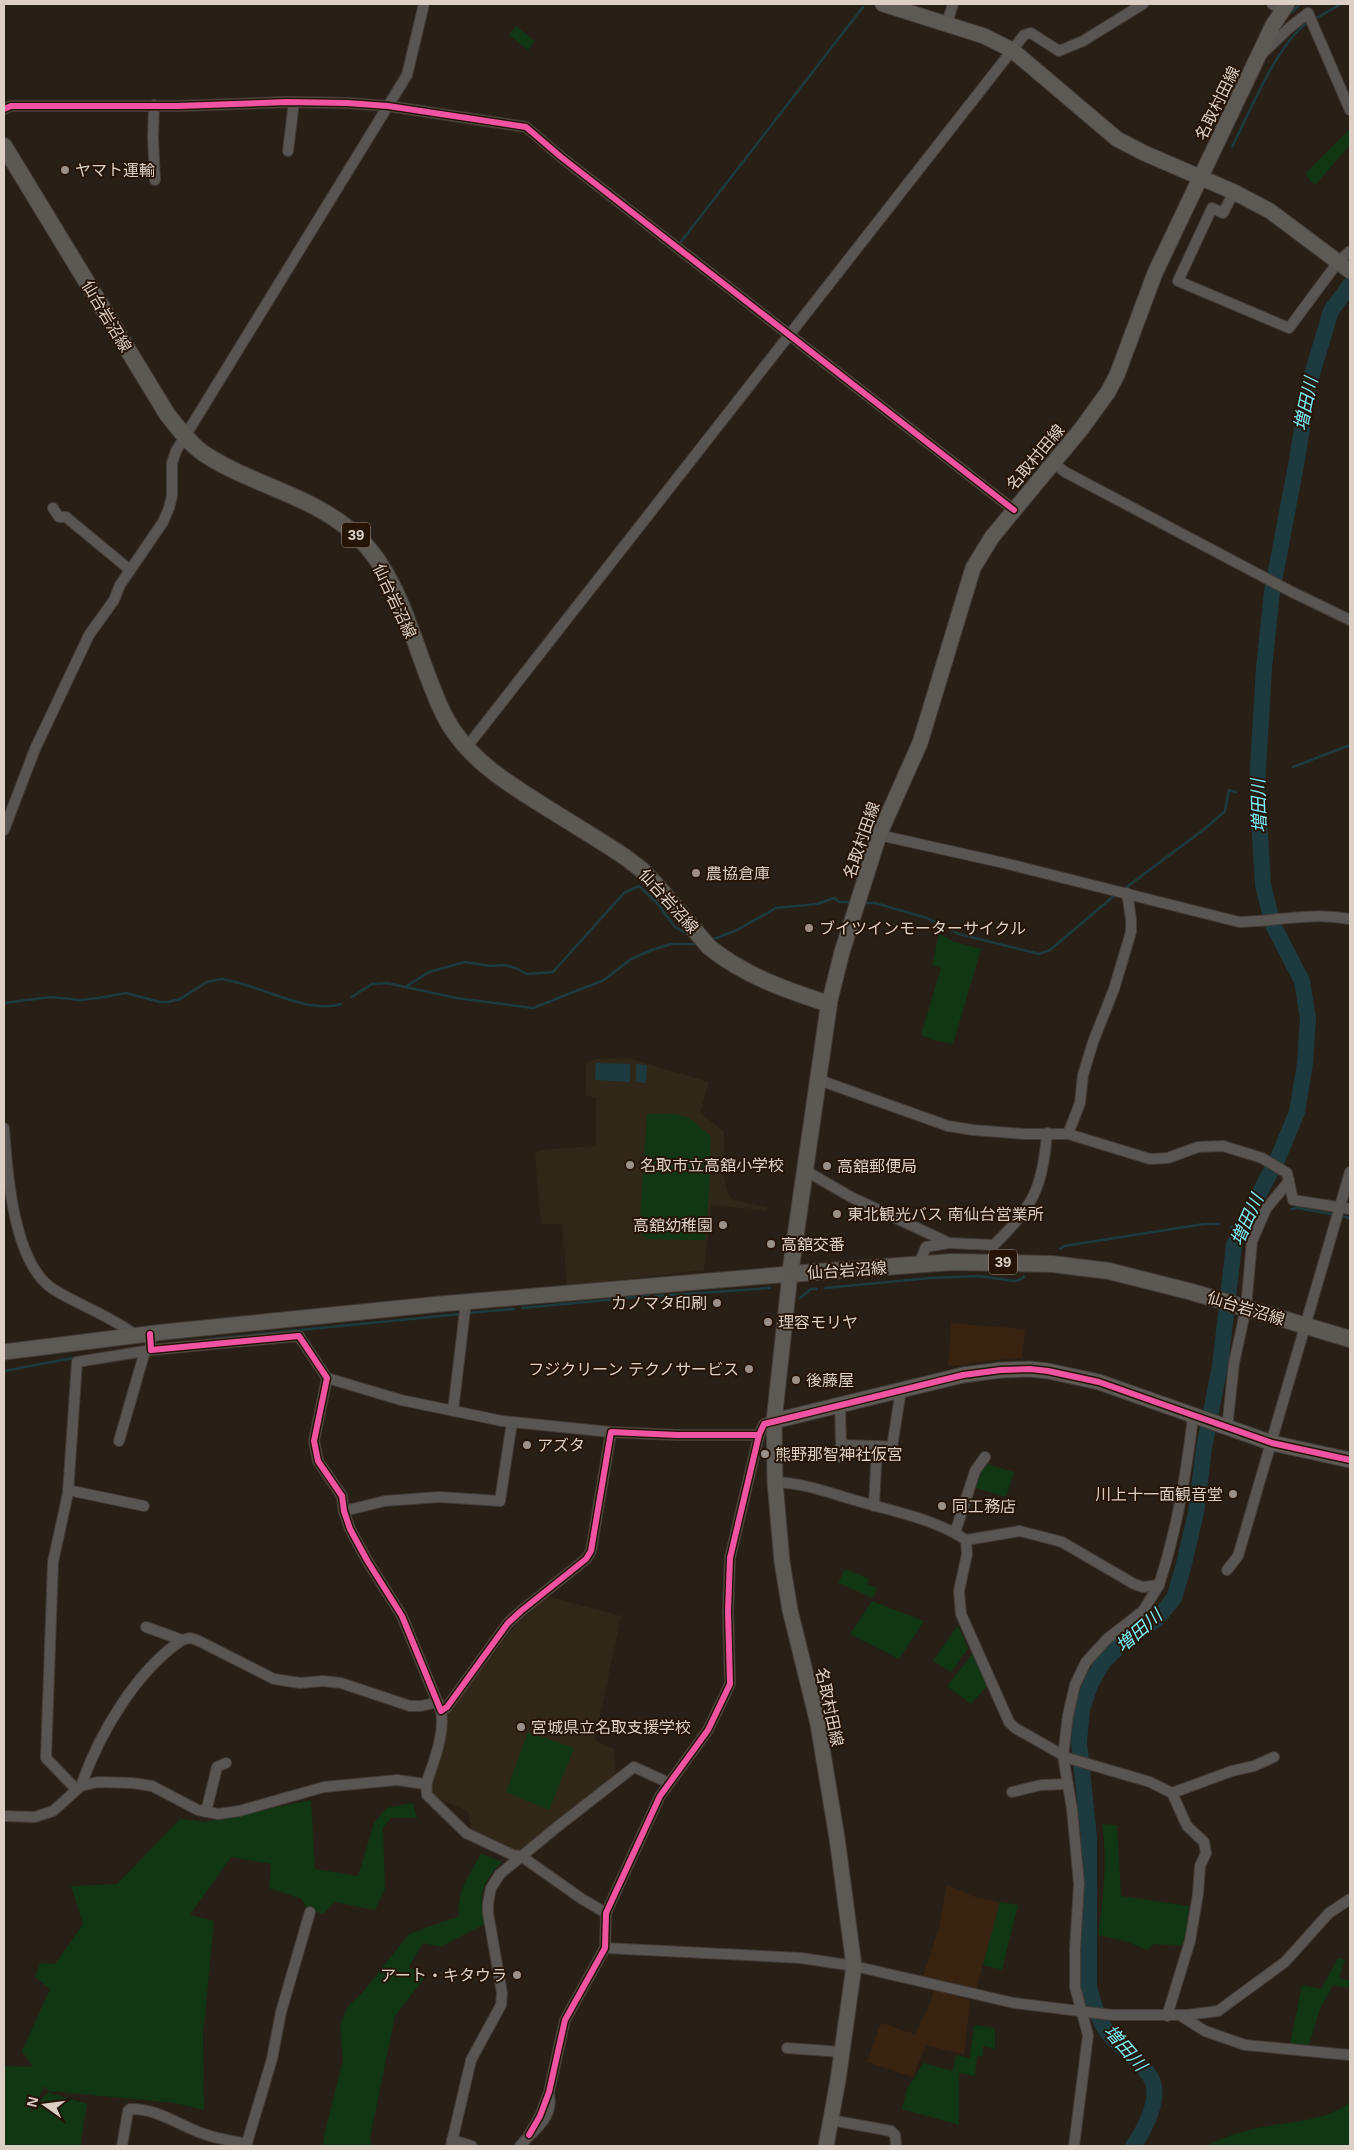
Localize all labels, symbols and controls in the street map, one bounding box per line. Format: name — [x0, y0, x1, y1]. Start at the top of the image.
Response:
street label: 名取村田線 — [1192, 64, 1243, 143]
place label: ヤマト運輸 — [75, 162, 155, 179]
marker: ヤマト運輸 — [59, 164, 71, 176]
street label: 仙台岩沼線 — [79, 278, 134, 355]
water label: 増田川 — [1291, 374, 1322, 432]
street label: 名取村田線 — [1003, 421, 1068, 493]
road number: 39 — [342, 522, 370, 548]
street label: 仙台岩沼線 — [370, 561, 419, 641]
water label: 増田川 — [1248, 777, 1270, 833]
street label: 名取村田線 — [840, 800, 883, 881]
place label: 農協倉庫 — [706, 865, 770, 882]
street label: 仙台岩沼線 — [636, 866, 702, 937]
marker: 農協倉庫 — [690, 867, 702, 879]
place label: ブイツインモーターサイクル — [819, 920, 1026, 937]
marker: ブイツインモーターサイクル — [803, 922, 815, 934]
place label: 名取市立高舘小学校 — [640, 1157, 784, 1174]
place label: 高舘郵便局 — [837, 1158, 917, 1175]
marker: 名取市立高舘小学校 — [624, 1159, 636, 1171]
marker: 高舘郵便局 — [821, 1160, 833, 1172]
water label: 増田川 — [1227, 1189, 1268, 1249]
place label: 東北観光バス 南仙台営業所 — [847, 1206, 1043, 1223]
marker: 東北観光バス 南仙台営業所 — [831, 1208, 843, 1220]
place label: 高舘幼稚園 — [633, 1217, 713, 1234]
marker: 高舘幼稚園 — [717, 1219, 729, 1231]
place label: 高舘交番 — [781, 1236, 845, 1253]
marker: 高舘交番 — [765, 1238, 777, 1250]
road number: 39 — [989, 1250, 1017, 1274]
street label: 仙台岩沼線 — [807, 1259, 888, 1282]
street label: 仙台岩沼線 — [1205, 1289, 1287, 1328]
place label: カノマタ印刷 — [611, 1295, 707, 1312]
marker: カノマタ印刷 — [711, 1297, 723, 1309]
place label: 理容モリヤ — [778, 1314, 858, 1331]
marker: 理容モリヤ — [762, 1316, 774, 1328]
place label: フジクリーン テクノサービス — [528, 1361, 739, 1378]
marker: フジクリーン テクノサービス — [743, 1363, 755, 1375]
place label: 後藤屋 — [806, 1372, 854, 1389]
marker: 後藤屋 — [790, 1374, 802, 1386]
place label: アズタ — [537, 1437, 585, 1454]
marker: アズタ — [521, 1439, 533, 1451]
place label: 熊野那智神社仮宮 — [775, 1446, 903, 1463]
marker: 熊野那智神社仮宮 — [759, 1448, 771, 1460]
place label: 川上十一面観音堂 — [1095, 1486, 1223, 1503]
marker: 川上十一面観音堂 — [1227, 1488, 1239, 1500]
place label: 同工務店 — [952, 1498, 1016, 1515]
marker: 同工務店 — [936, 1500, 948, 1512]
water label: 増田川 — [1112, 1604, 1167, 1656]
street label: 名取村田線 — [813, 1666, 846, 1748]
place label: 宮城県立名取支援学校 — [531, 1719, 691, 1736]
marker: 宮城県立名取支援学校 — [515, 1721, 527, 1733]
place label: アート・キタウラ — [380, 1967, 507, 1984]
marker: アート・キタウラ — [511, 1969, 523, 1981]
water label: 増田川 — [1100, 2021, 1152, 2076]
north arrow — [20, 2080, 70, 2130]
text: N — [23, 2095, 41, 2109]

